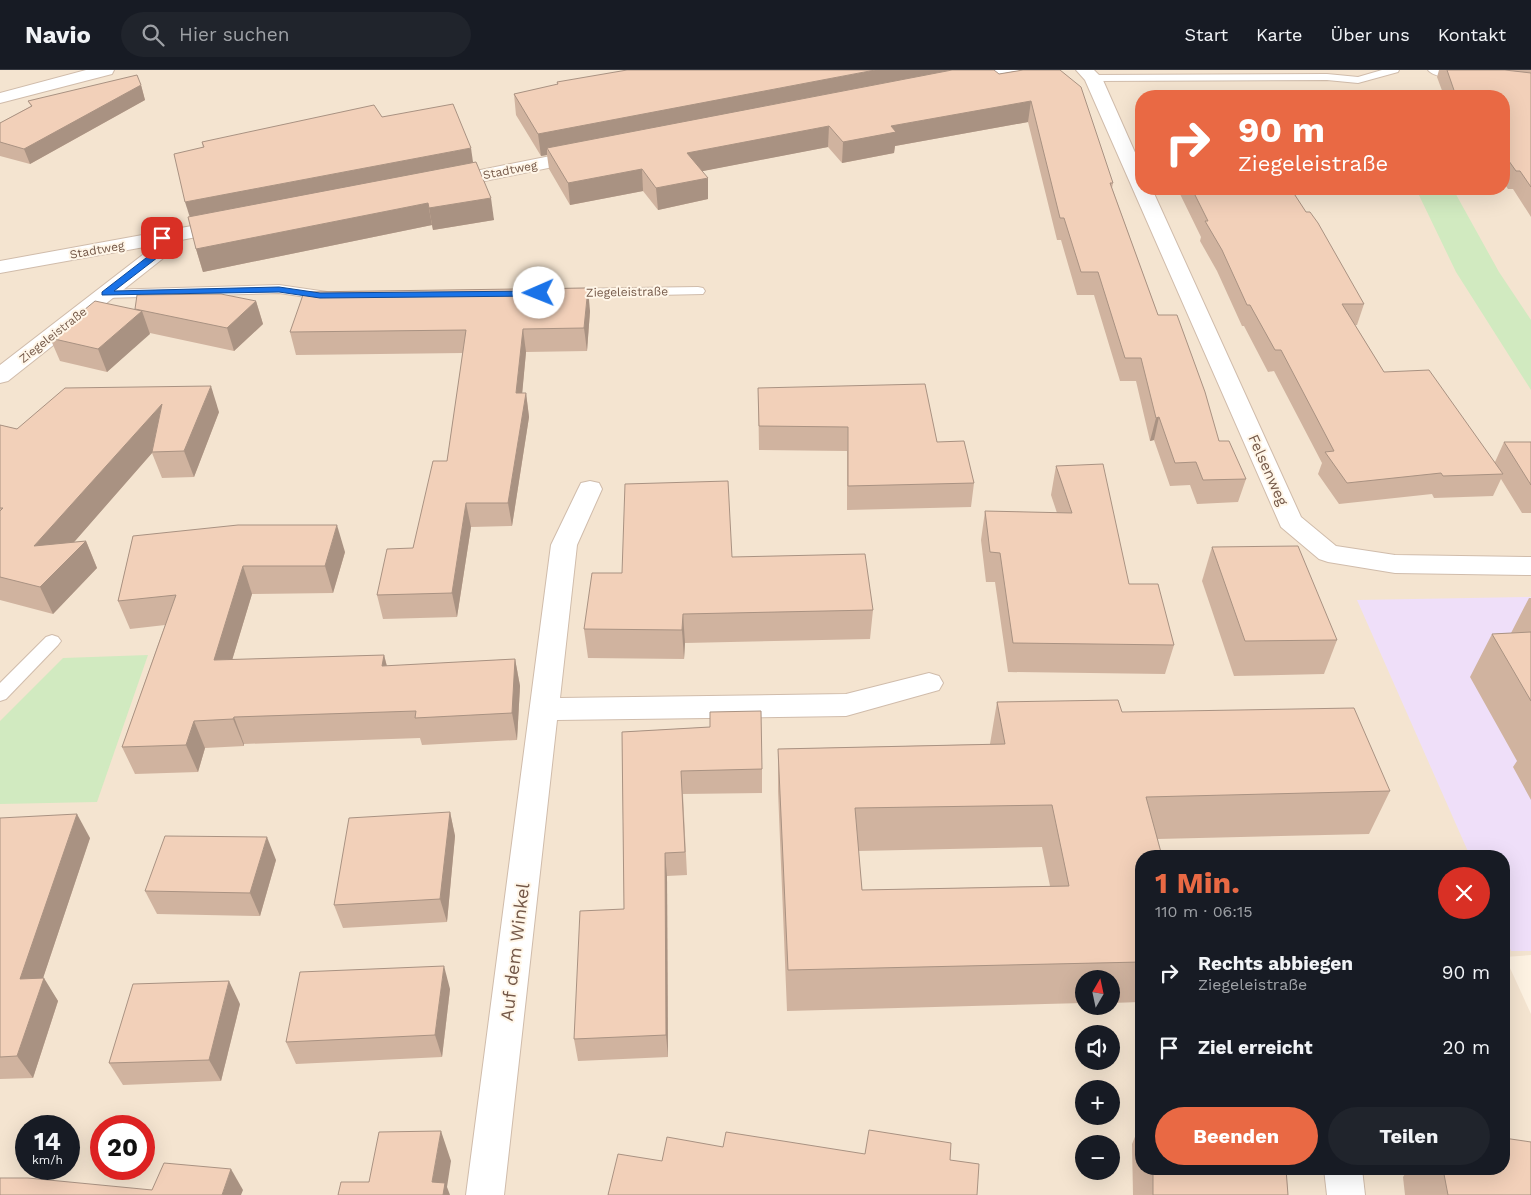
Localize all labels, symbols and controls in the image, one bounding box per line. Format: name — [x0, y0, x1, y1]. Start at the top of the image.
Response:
search box — [121, 12, 471, 57]
text: Navio — [25, 21, 91, 49]
icon: search — [139, 21, 167, 49]
text: Hier suchen — [179, 23, 290, 46]
text: Start — [1184, 24, 1228, 45]
text: Karte — [1256, 24, 1303, 45]
text: Über uns — [1331, 24, 1410, 45]
text: Kontakt — [1438, 24, 1506, 45]
text: 90 m — [1238, 109, 1325, 151]
icon: right — [1155, 110, 1220, 175]
text: Ziegeleistraße — [1238, 151, 1388, 176]
street label: Stadtweg — [482, 158, 539, 182]
pin — [141, 217, 183, 259]
icon: arrive — [148, 224, 176, 252]
street label: Stadtweg — [69, 238, 126, 262]
position arrow — [512, 266, 564, 318]
street label: Ziegeleistraße — [586, 284, 668, 300]
street label: Ziegeleistraße — [16, 304, 90, 366]
street label: Felsenweg — [1244, 432, 1292, 508]
text: 1 Min. — [1155, 865, 1240, 900]
button: close — [1438, 867, 1490, 919]
street label: Auf dem Winkel — [496, 881, 533, 1022]
text: 110 m · 06:15 — [1155, 902, 1253, 921]
text: Rechts abbiegen — [1198, 952, 1353, 975]
icon: right — [1155, 959, 1183, 987]
text: 90 m — [1442, 961, 1490, 984]
north arrow — [1075, 970, 1120, 1015]
map controls — [1075, 970, 1120, 1180]
text: Ziegeleistraße — [1198, 975, 1307, 994]
button: sound — [1075, 1025, 1120, 1070]
icon: arrive — [1155, 1034, 1183, 1062]
text: Ziel erreicht — [1198, 1036, 1313, 1059]
text: 20 m — [1443, 1036, 1490, 1059]
button: + — [1075, 1080, 1120, 1125]
button: Beenden — [1155, 1107, 1318, 1165]
button: Teilen — [1328, 1107, 1490, 1165]
speed limit sign: 20 — [90, 1115, 155, 1180]
text: 14 — [34, 1127, 61, 1156]
button: − — [1075, 1135, 1120, 1180]
text: km/h — [32, 1153, 63, 1167]

